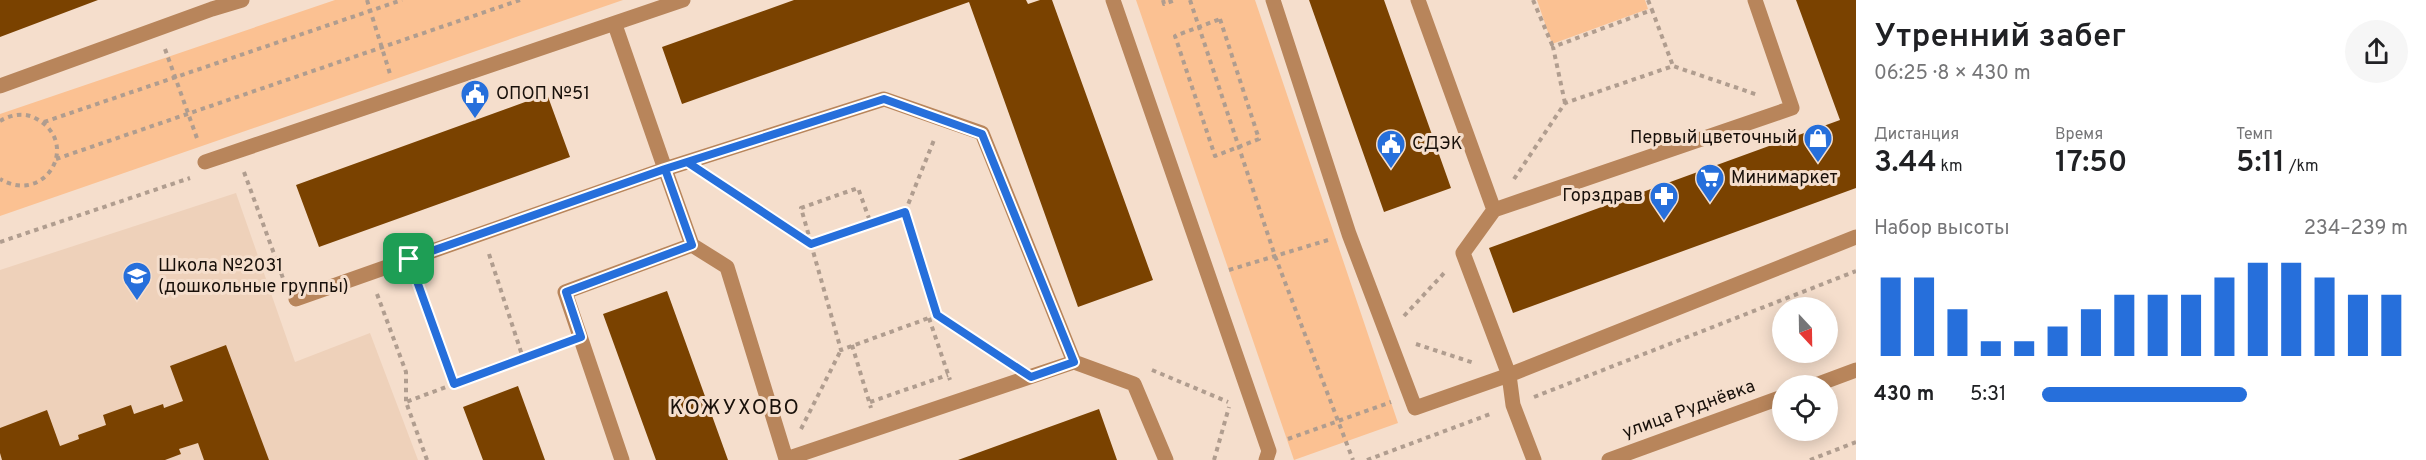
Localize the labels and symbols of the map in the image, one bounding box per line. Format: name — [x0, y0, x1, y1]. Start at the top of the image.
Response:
public building icon: ОПОП №51 — [459, 78, 491, 120]
place label: ОПОП №51 — [496, 83, 590, 106]
shop icon: Первый цветочный — [1802, 122, 1834, 164]
place label: Первый цветочный — [1630, 127, 1797, 150]
public building icon: СДЭК — [1375, 128, 1407, 170]
place label: СДЭК — [1412, 133, 1463, 156]
supermarket icon: Минимаркет — [1694, 162, 1726, 204]
place label: Минимаркет — [1731, 167, 1838, 190]
pharmacy icon: Горздрав — [1648, 180, 1680, 222]
place label: Горздрав — [1562, 185, 1643, 208]
pin — [383, 233, 434, 284]
place label: Школа №2031 (дошкольные группы) — [158, 255, 349, 299]
school or university icon: Школа №2031 (дошкольные группы) — [121, 260, 153, 302]
north arrow — [1772, 297, 1838, 363]
street label: улица Руднёвка — [1619, 375, 1759, 445]
district label: КОЖУХОВО — [670, 395, 800, 422]

